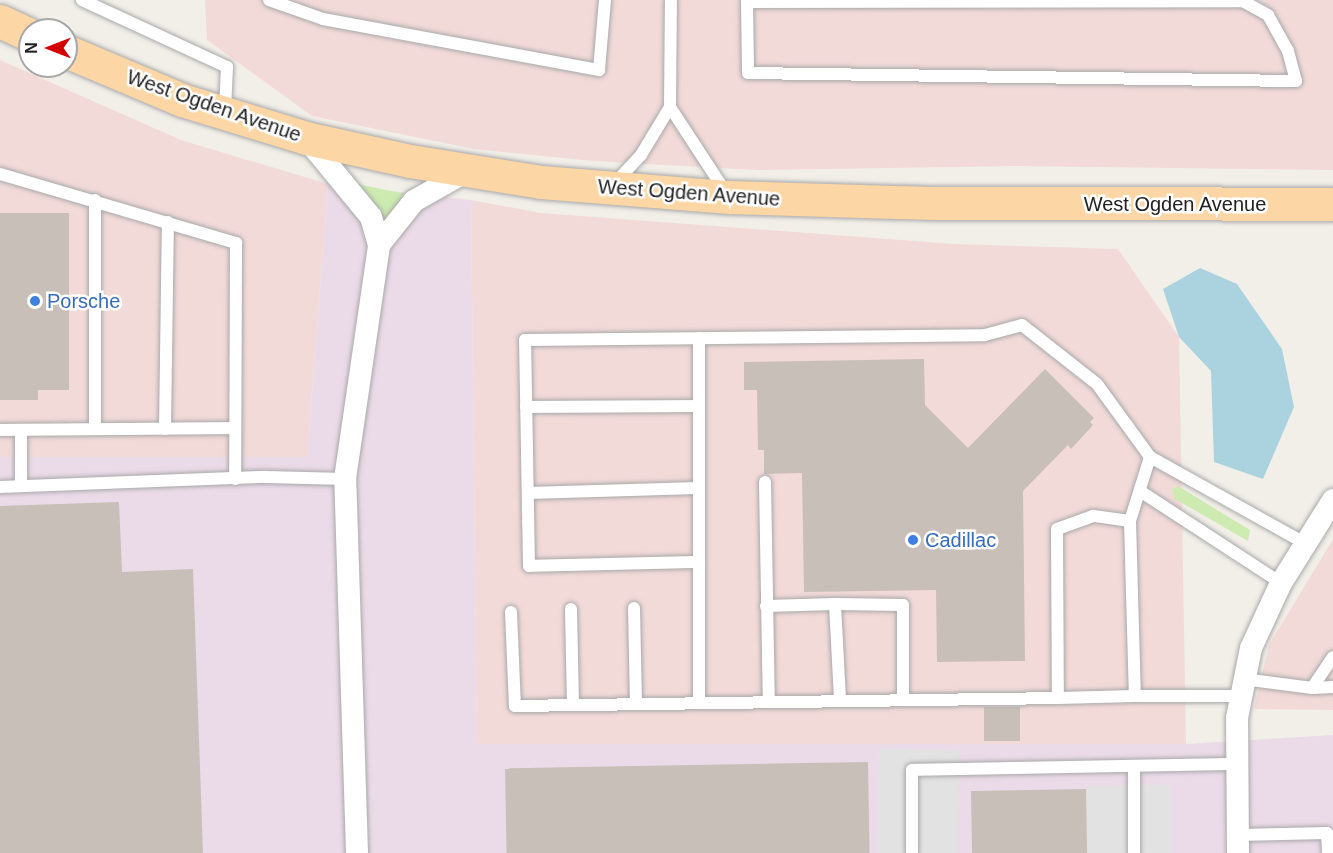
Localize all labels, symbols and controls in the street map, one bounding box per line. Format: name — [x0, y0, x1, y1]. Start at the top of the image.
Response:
north arrow — [18, 18, 78, 78]
text: N — [23, 42, 40, 54]
street label: West Ogden Avenue — [123, 65, 305, 147]
street label: West Ogden Avenue — [596, 175, 782, 211]
street label: West Ogden Avenue — [1083, 192, 1267, 216]
place label: Porsche — [47, 289, 120, 313]
marker: Porsche — [28, 294, 42, 308]
place label: Cadillac — [925, 528, 996, 552]
marker: Cadillac — [906, 533, 920, 547]

